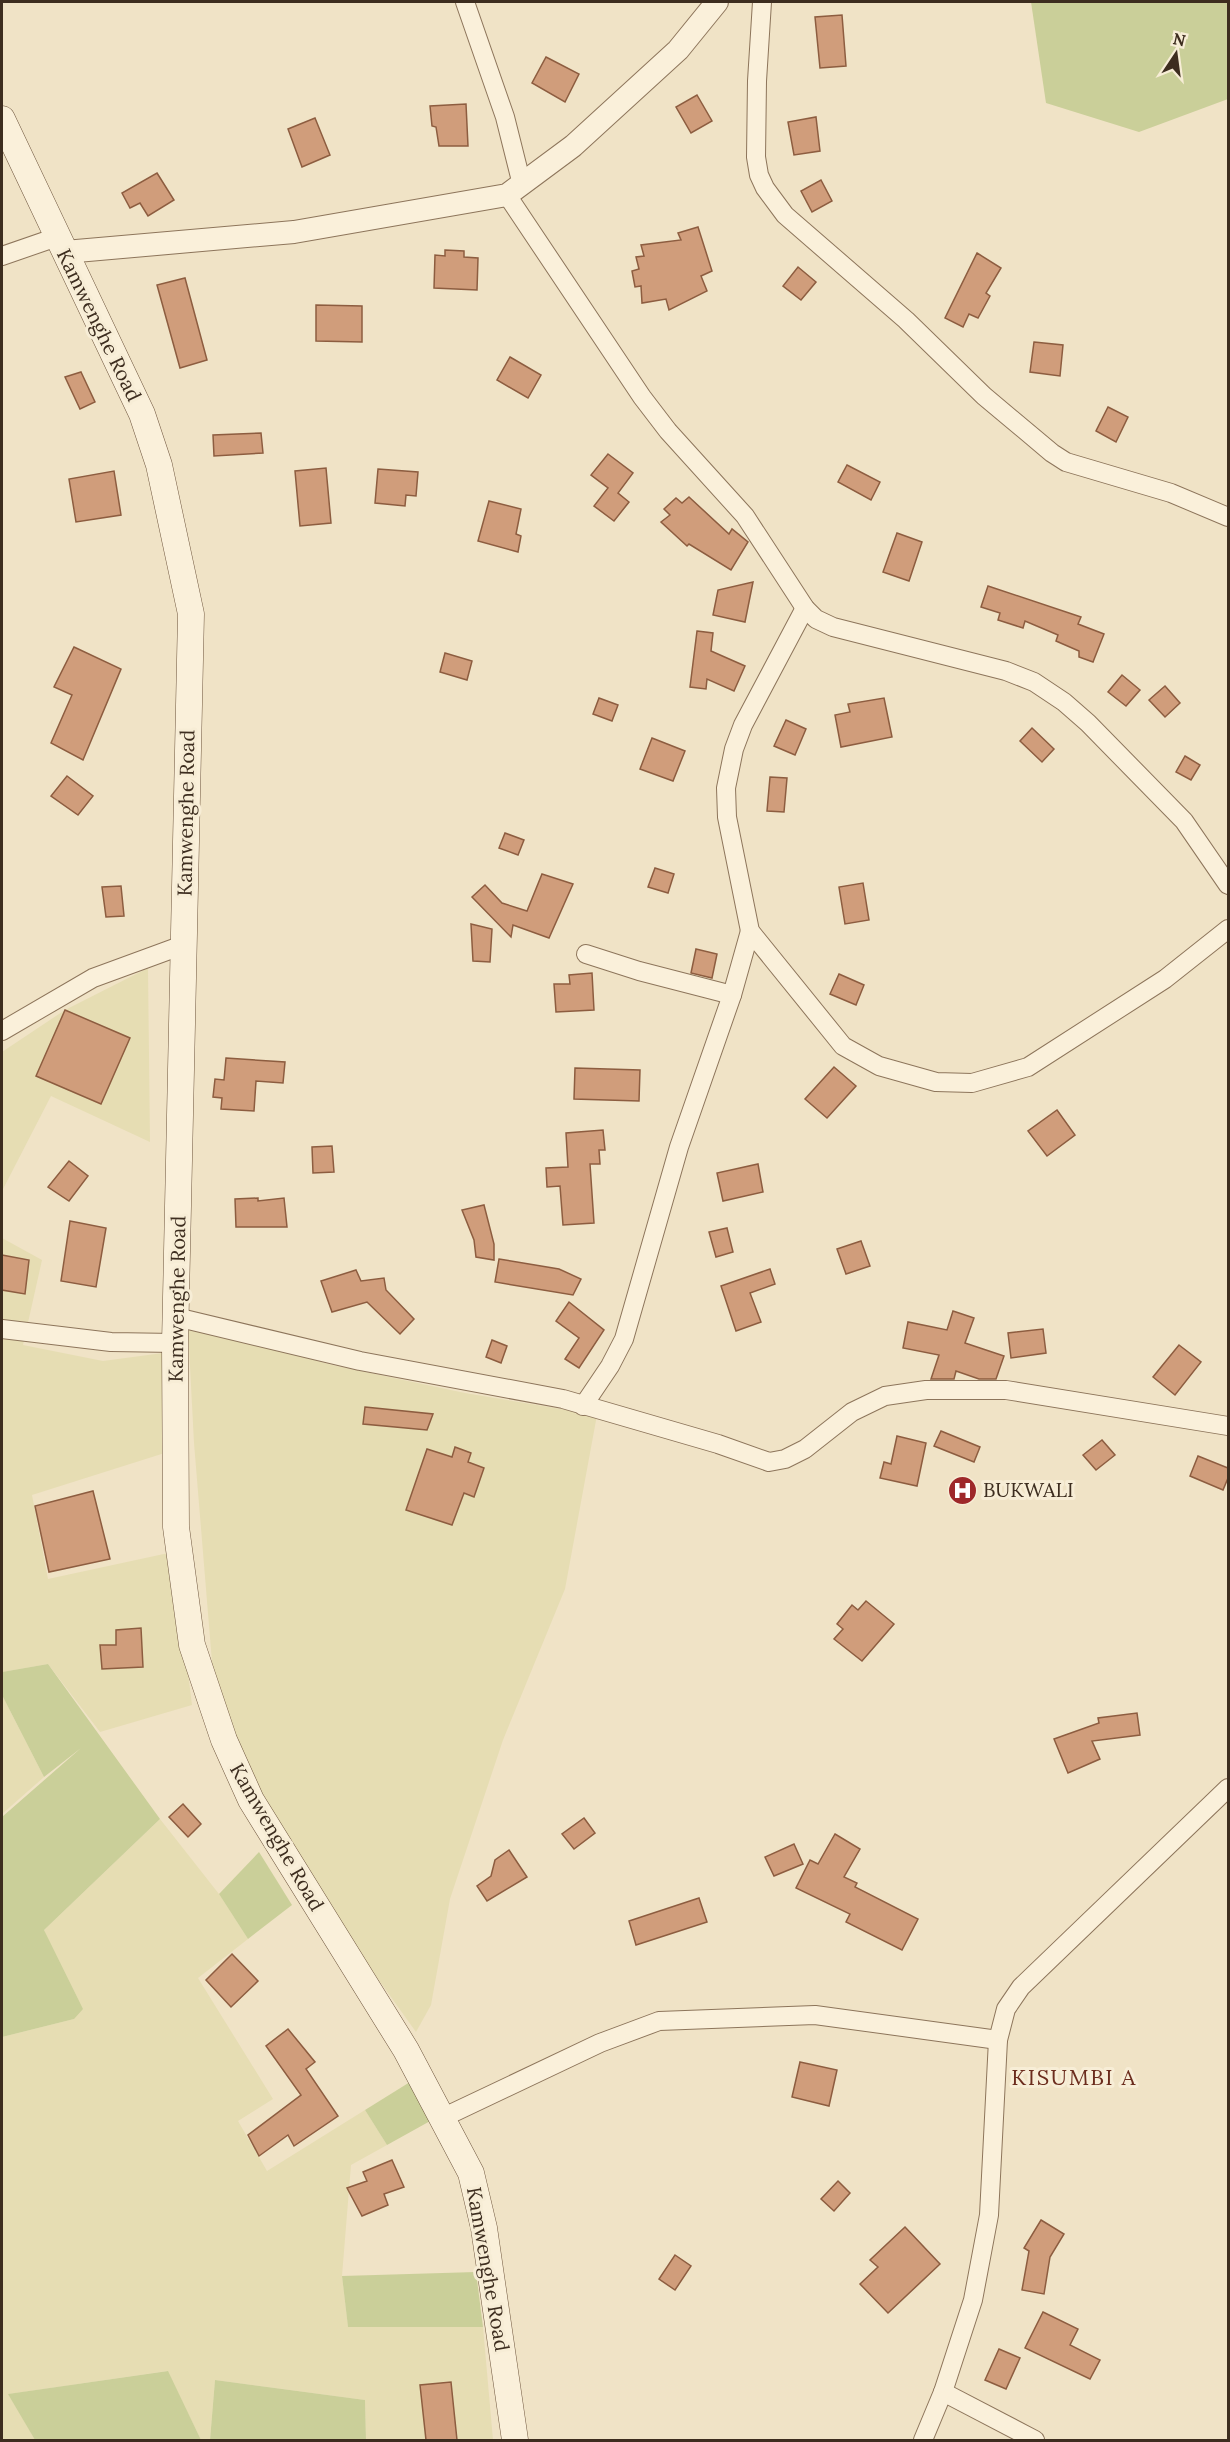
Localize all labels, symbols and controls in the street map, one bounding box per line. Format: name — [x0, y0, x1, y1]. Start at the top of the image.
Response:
north arrow — [1146, 24, 1206, 84]
text: N — [1171, 28, 1188, 51]
street label: Kamwenghe Road — [52, 244, 147, 405]
street label: Kamwenghe Road — [172, 729, 199, 896]
street label: Kamwenghe Road — [163, 1215, 190, 1382]
hospital icon: BUKWALI — [946, 1474, 978, 1506]
place label: BUKWALI — [983, 1477, 1074, 1502]
street label: Kamwenghe Road — [225, 1758, 330, 1915]
district label: KISUMBI A — [1011, 2063, 1137, 2091]
street label: Kamwenghe Road — [462, 2185, 515, 2353]

